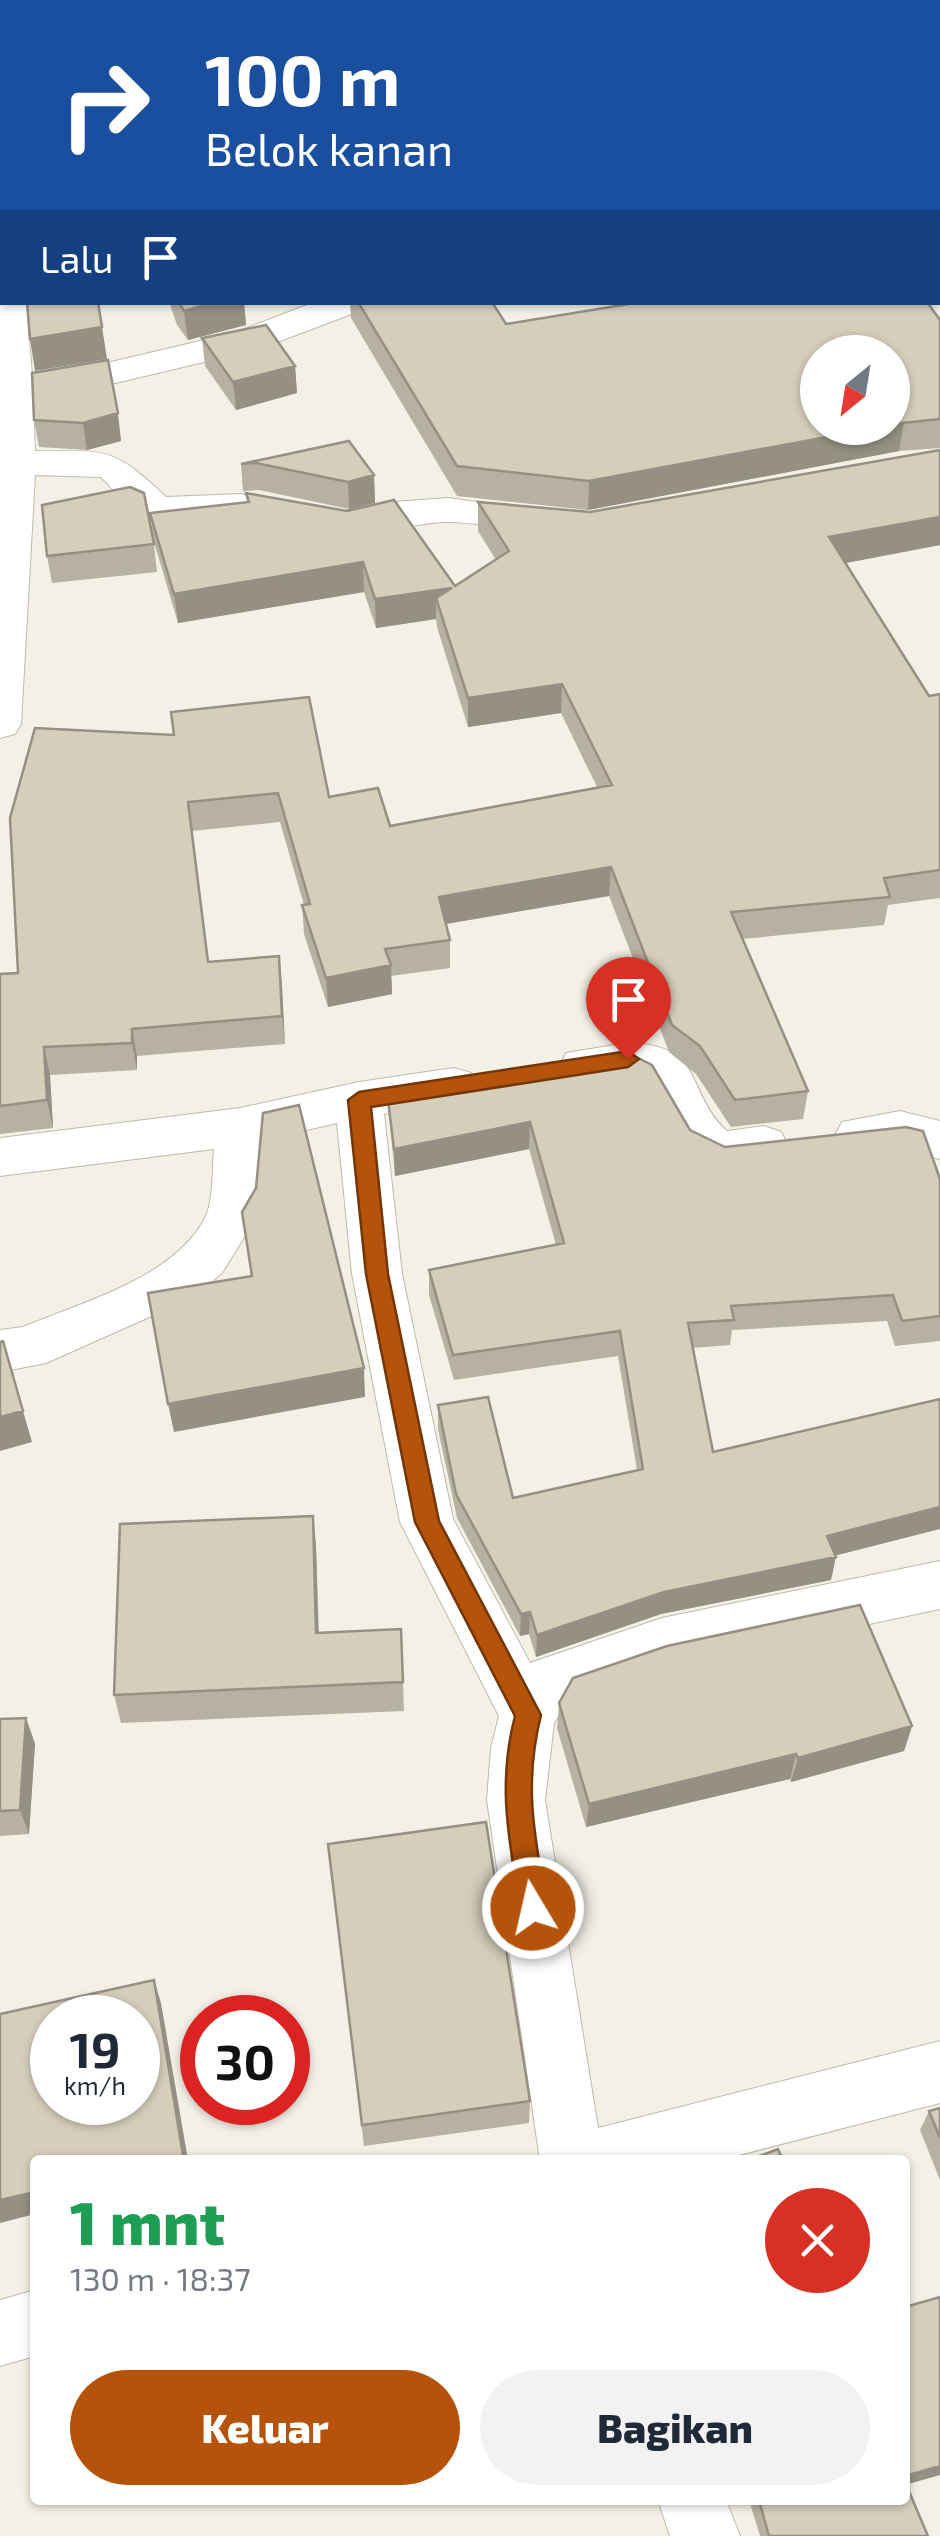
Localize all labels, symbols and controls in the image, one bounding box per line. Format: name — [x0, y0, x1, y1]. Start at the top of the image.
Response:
text: 100 m — [205, 36, 400, 120]
icon: right — [40, 40, 170, 170]
text: Belok kanan — [205, 121, 453, 175]
icon: arrive — [133, 230, 188, 285]
text: Lalu — [40, 235, 113, 281]
north arrow — [800, 335, 910, 445]
map controls — [800, 335, 910, 445]
pin — [586, 957, 671, 1060]
icon: arrive — [601, 972, 656, 1027]
position arrow — [481, 1856, 585, 1960]
speed limit sign: 30 — [180, 1995, 310, 2125]
text: 19 — [69, 2018, 121, 2078]
text: km/h — [64, 2070, 126, 2100]
text: 1 mnt — [70, 2185, 225, 2257]
button: close — [765, 2188, 870, 2293]
text: 130 m · 18:37 — [70, 2259, 251, 2297]
button: Keluar — [70, 2370, 460, 2485]
button: Bagikan — [480, 2370, 870, 2485]

